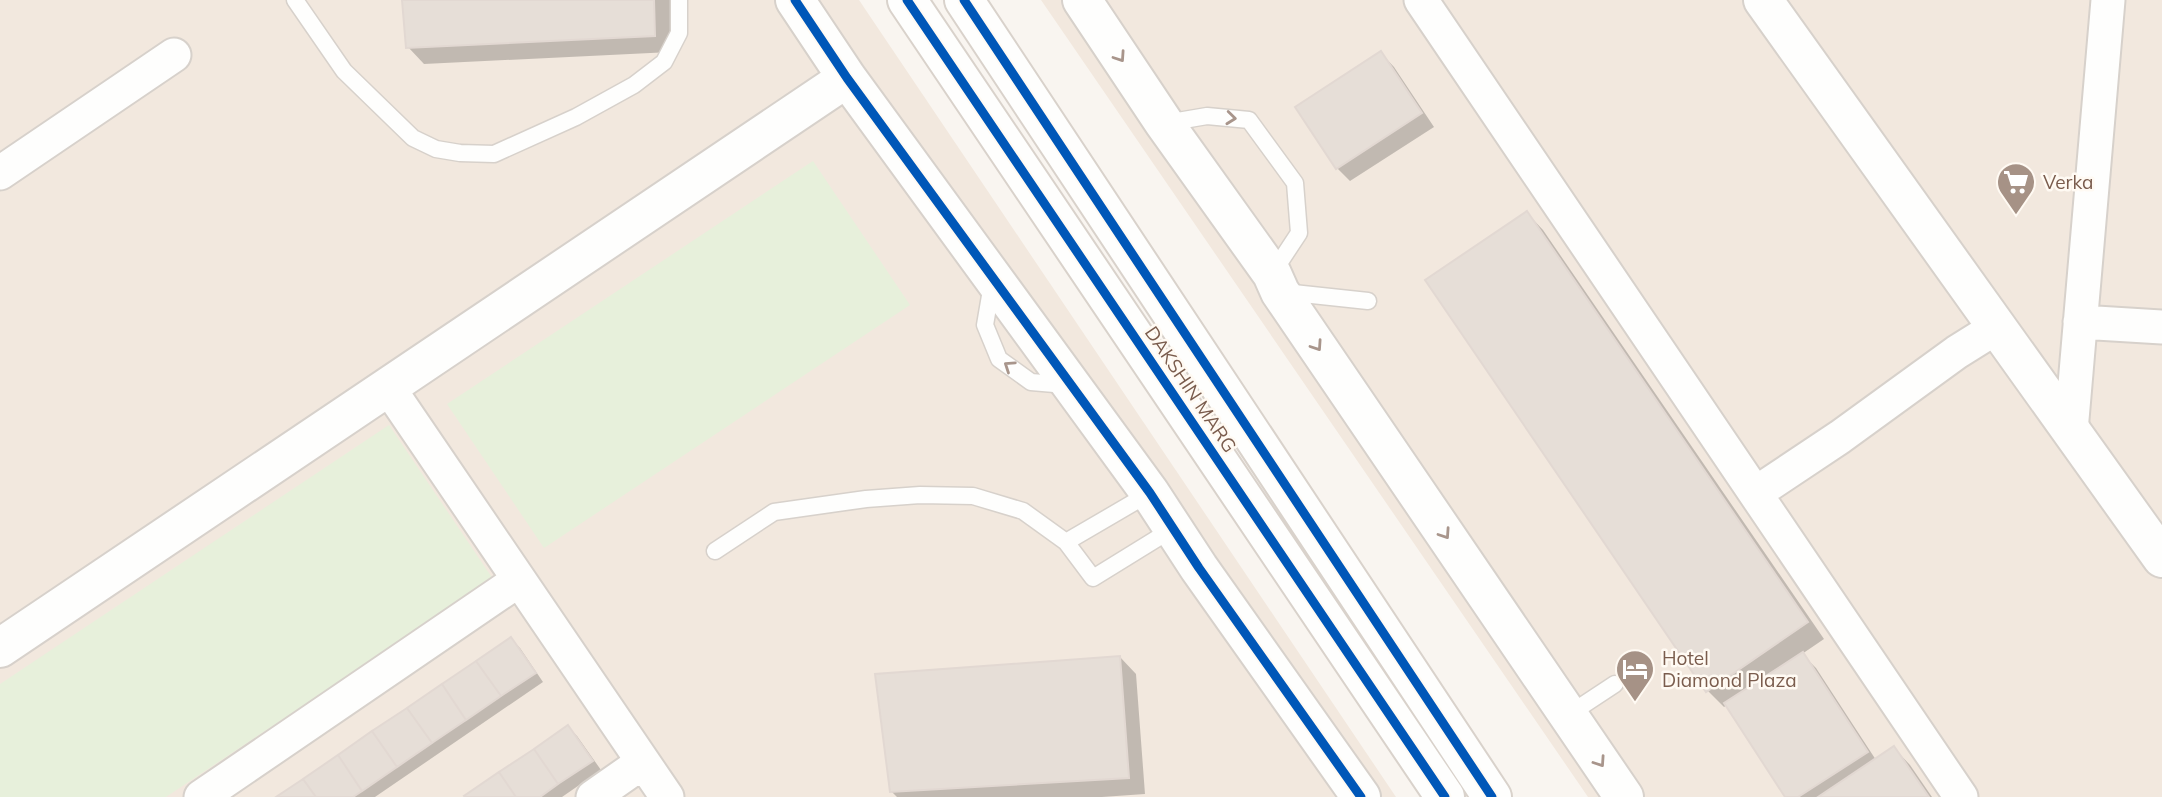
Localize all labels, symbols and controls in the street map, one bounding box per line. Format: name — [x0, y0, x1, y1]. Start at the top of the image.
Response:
one-way arrow — [1111, 49, 1124, 62]
one-way arrow — [1225, 111, 1237, 126]
supermarket icon: Verka — [1995, 161, 2037, 216]
place label: Verka — [2043, 170, 2093, 194]
street label: DAKSHIN MARG — [1140, 321, 1242, 457]
one-way arrow — [1309, 338, 1322, 351]
one-way arrow — [1004, 362, 1017, 374]
one-way arrow — [1437, 526, 1449, 539]
place label: Hotel Diamond Plaza — [1662, 646, 1797, 692]
hotel icon: Hotel Diamond Plaza — [1614, 648, 1656, 703]
one-way arrow — [1592, 755, 1605, 768]

